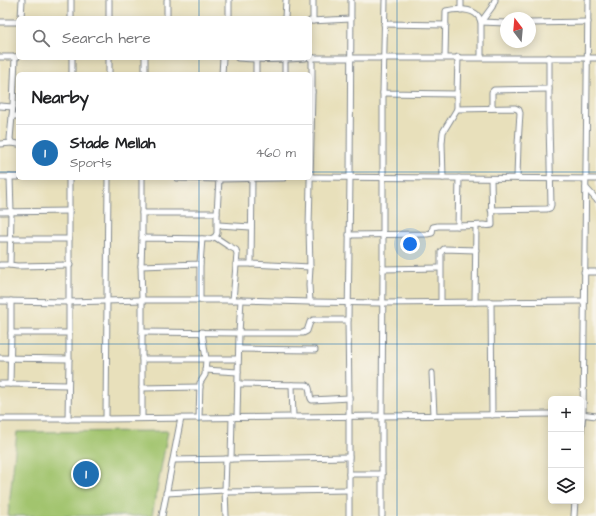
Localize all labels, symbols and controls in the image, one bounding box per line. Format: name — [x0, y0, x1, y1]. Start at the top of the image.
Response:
north arrow — [500, 12, 536, 48]
search box — [16, 16, 312, 60]
icon: search — [30, 27, 52, 49]
text: Search here — [62, 28, 151, 49]
text: Nearby — [32, 86, 89, 110]
text: Stade Mellah — [70, 133, 155, 154]
text: 1 — [44, 144, 46, 162]
text: 460 m — [255, 144, 296, 162]
text: Sports — [70, 154, 112, 172]
your location — [400, 234, 420, 254]
map controls — [548, 396, 584, 504]
button: + — [548, 396, 584, 432]
button: − — [548, 432, 584, 468]
pin: 1 — [73, 459, 99, 489]
button: layers — [548, 468, 584, 504]

